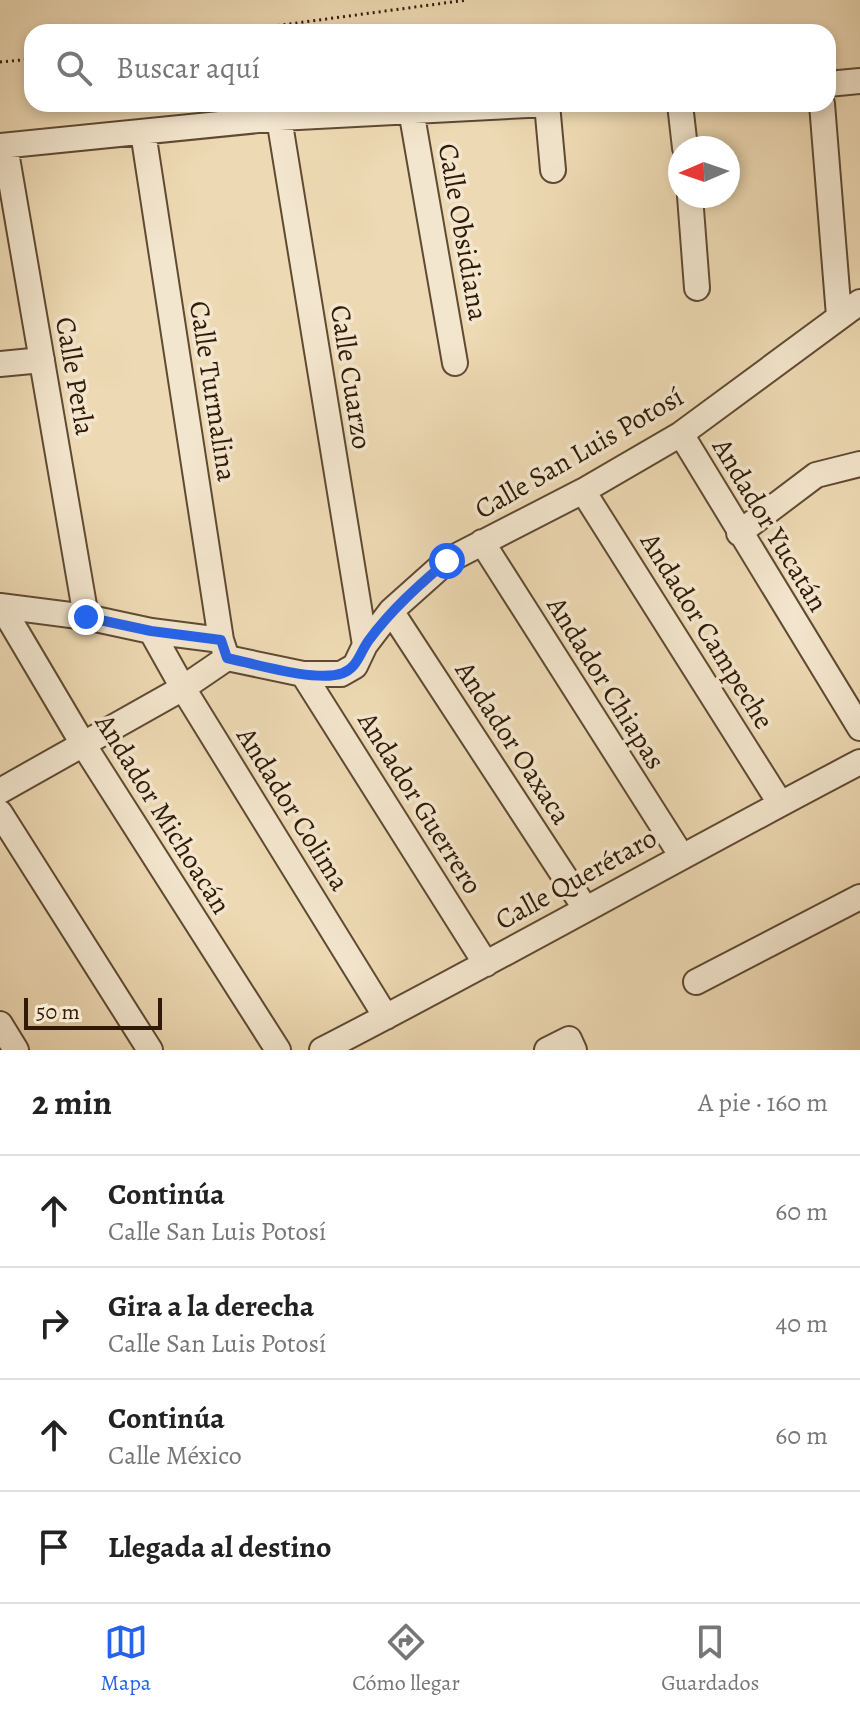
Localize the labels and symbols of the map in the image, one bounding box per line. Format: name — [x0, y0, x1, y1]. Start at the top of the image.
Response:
north arrow — [668, 136, 740, 208]
street label: Calle Obsidiana — [429, 140, 497, 324]
street label: Calle Turmalina — [180, 298, 246, 484]
street label: Calle Cuarzo — [321, 302, 381, 452]
street label: Calle Perla — [46, 314, 104, 438]
street label: Calle San Luis Potosí — [468, 378, 690, 528]
street label: Andador Yucatán — [703, 430, 837, 619]
street label: Andador Campeche — [631, 525, 783, 736]
route start — [429, 543, 465, 579]
street label: Andador Chiapas — [537, 589, 674, 777]
route end — [68, 599, 104, 635]
street label: Andador Oaxaca — [446, 653, 580, 832]
street label: Andador Guerrero — [348, 704, 491, 901]
street label: Andador Michoacán — [86, 706, 240, 921]
street label: Andador Colima — [227, 719, 359, 898]
street label: Calle Querétaro — [488, 819, 664, 939]
scale bar — [24, 994, 162, 1030]

